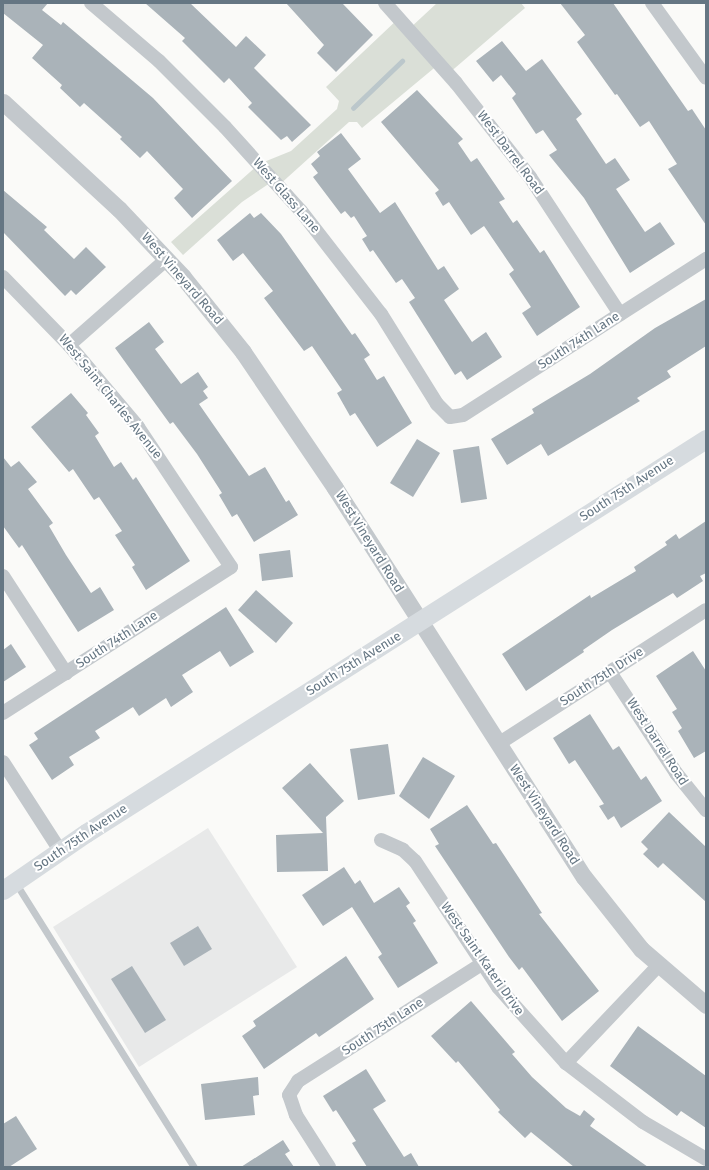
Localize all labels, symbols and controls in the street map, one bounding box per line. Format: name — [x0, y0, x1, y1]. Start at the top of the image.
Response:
street label: West Darrel Road — [473, 108, 547, 198]
street label: West Glass Lane — [249, 155, 323, 237]
street label: West Vineyard Road — [138, 230, 226, 328]
street label: South 74th Lane — [535, 309, 623, 373]
street label: West Saint Charles Avenue — [55, 332, 165, 462]
street label: South 75th Avenue — [577, 453, 677, 525]
street label: West Vineyard Road — [332, 488, 406, 596]
street label: South 74th Lane — [73, 608, 161, 672]
street label: South 75th Avenue — [304, 629, 404, 699]
street label: South 75th Drive — [557, 644, 647, 710]
street label: West Darrel Road — [623, 695, 691, 789]
street label: West Vineyard Road — [506, 762, 582, 868]
street label: South 75th Avenue — [31, 801, 131, 875]
street label: West Saint Kateri Drive — [437, 900, 527, 1018]
street label: South 75th Lane — [339, 995, 427, 1059]

